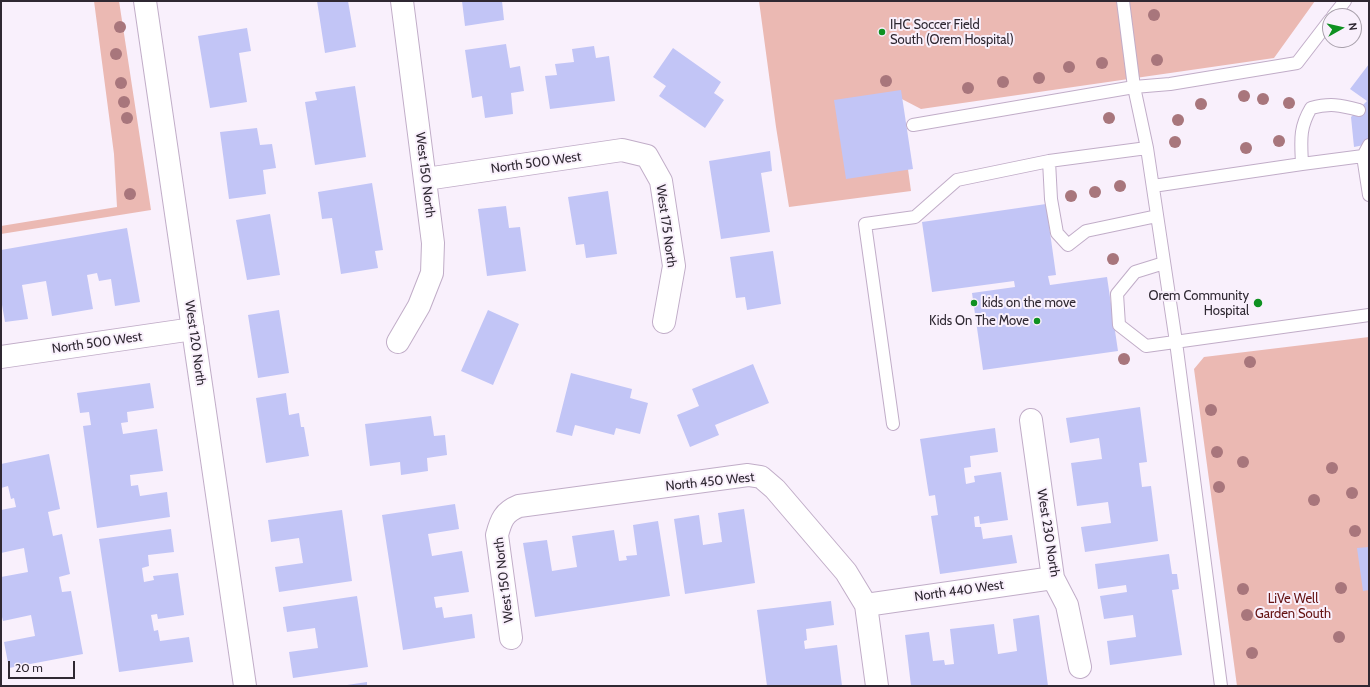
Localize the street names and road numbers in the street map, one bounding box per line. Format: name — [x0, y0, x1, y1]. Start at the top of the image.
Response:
street label: West 150 North — [412, 131, 438, 219]
street label: North 500 West — [490, 149, 582, 177]
street label: West 175 North — [652, 184, 680, 268]
street label: West 120 North — [181, 299, 209, 387]
street label: North 500 West — [51, 329, 143, 357]
street label: North 450 West — [665, 470, 755, 494]
street label: West 230 North — [1033, 488, 1063, 578]
street label: West 150 North — [491, 536, 517, 624]
street label: North 440 West — [913, 577, 1005, 605]

